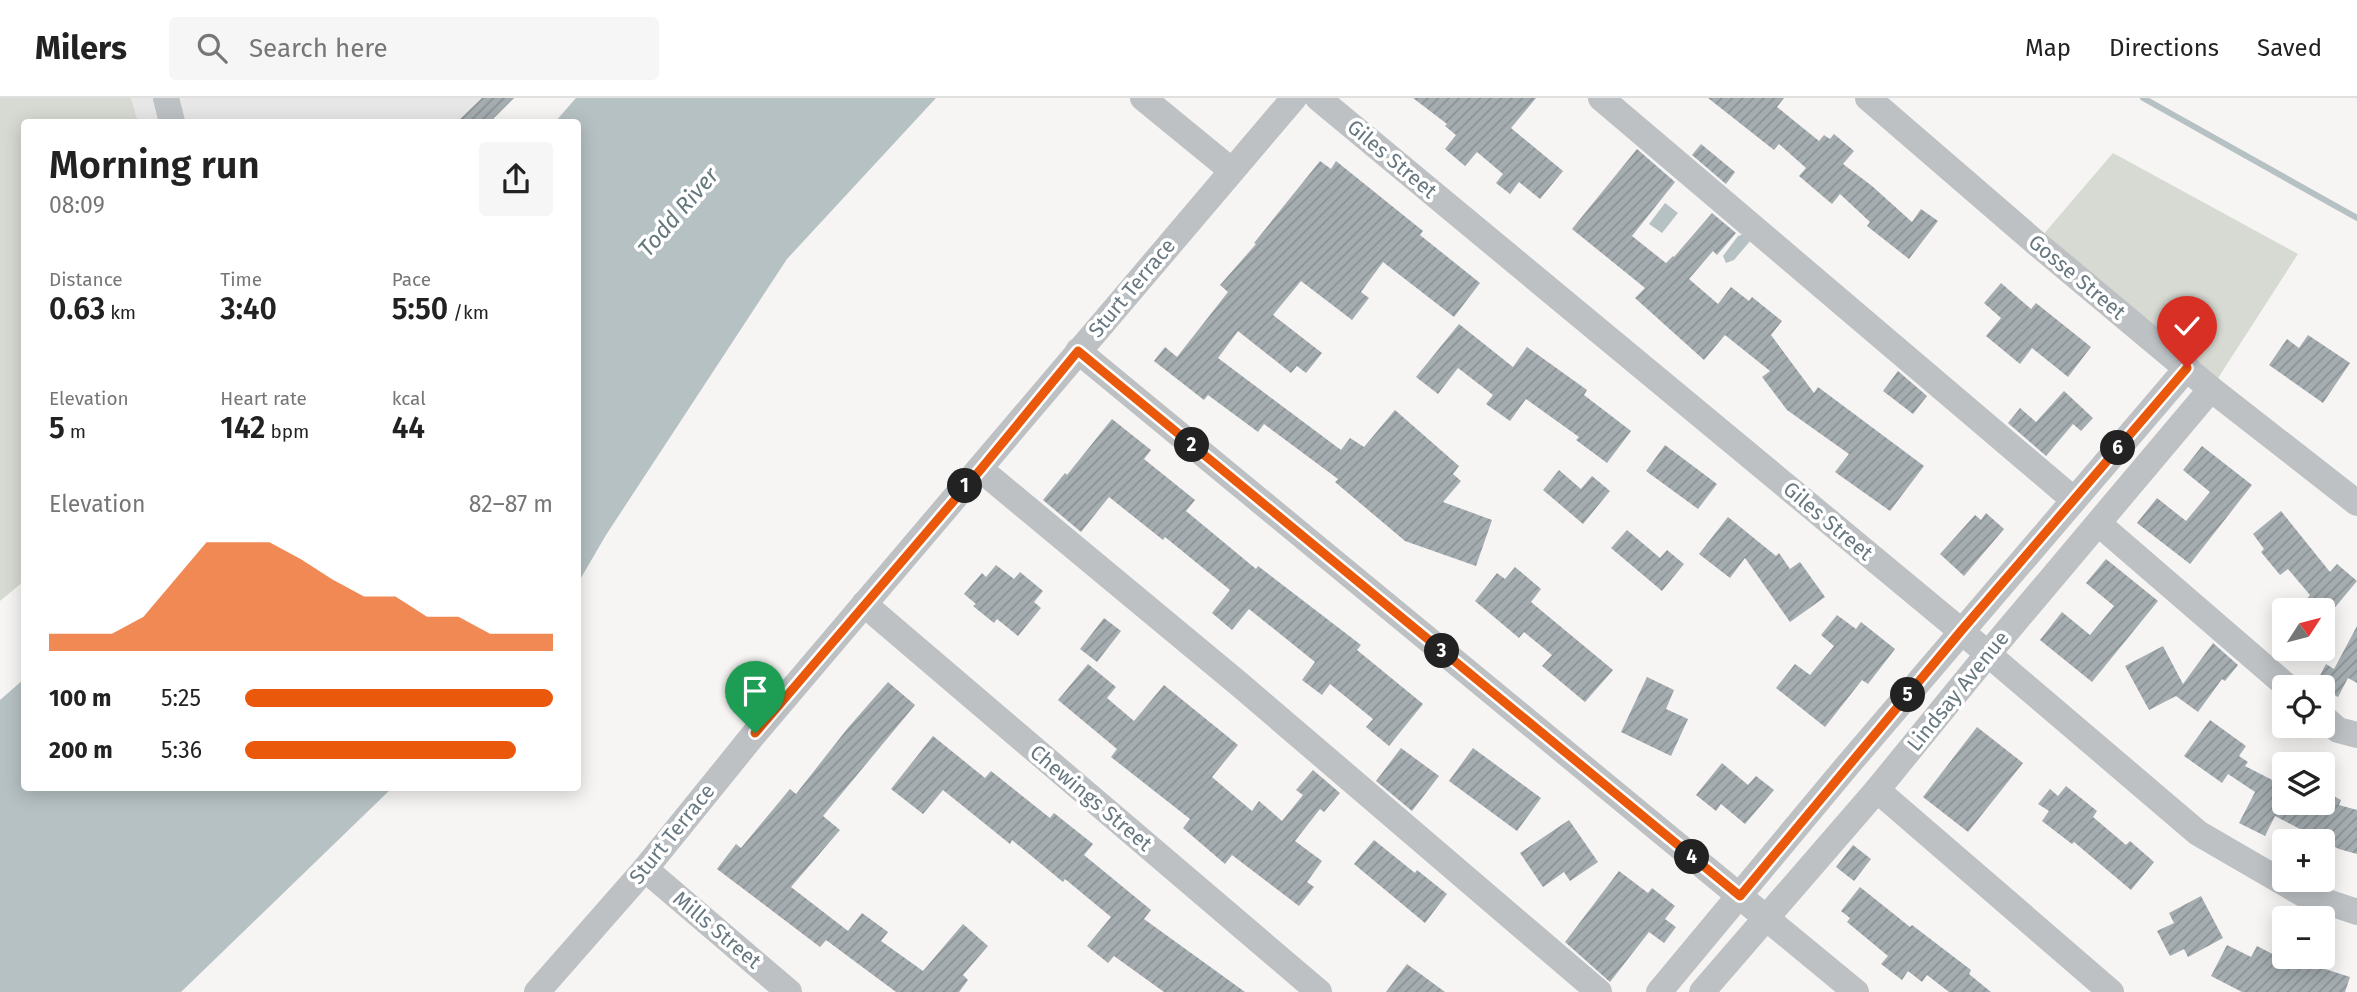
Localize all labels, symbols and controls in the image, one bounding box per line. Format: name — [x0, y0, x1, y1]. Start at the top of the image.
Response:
search box — [169, 17, 659, 80]
text: Milers — [35, 28, 127, 68]
icon: search — [193, 29, 231, 67]
text: Search here — [249, 33, 388, 64]
text: Map — [2025, 34, 2071, 62]
text: Directions — [2109, 34, 2219, 62]
text: Saved — [2257, 34, 2322, 62]
street label: Giles Street — [1342, 114, 1442, 204]
text: Morning run — [49, 142, 260, 188]
button: share — [479, 142, 553, 216]
water label: Todd River — [632, 161, 725, 262]
text: 08:09 — [49, 191, 105, 219]
street label: Gosse Street — [2023, 229, 2131, 325]
street label: Sturt Terrace — [1083, 233, 1181, 343]
text: Distance — [49, 268, 123, 291]
text: Time — [220, 268, 262, 291]
text: Pace — [392, 268, 431, 291]
text: 0.63 — [49, 291, 105, 327]
text: 3:40 — [220, 291, 277, 327]
text: 5:50 — [392, 291, 448, 327]
pin — [2157, 296, 2217, 368]
text: km — [105, 301, 136, 324]
text: /km — [448, 301, 489, 324]
icon: check — [2168, 307, 2206, 345]
text: Elevation — [49, 387, 129, 410]
text: Heart rate — [220, 387, 307, 410]
text: kcal — [392, 387, 426, 410]
text: 5 — [49, 410, 65, 446]
text: 142 — [220, 410, 265, 446]
text: 44 — [392, 410, 425, 446]
text: m — [65, 420, 86, 443]
text: bpm — [265, 420, 309, 443]
pin: 2 — [1174, 428, 1210, 462]
pin: 6 — [2100, 430, 2136, 466]
text: 2 — [1187, 433, 1196, 456]
text: 6 — [2112, 436, 2123, 459]
pin: 1 — [948, 468, 982, 504]
text: 1 — [960, 474, 969, 497]
street label: Giles Street — [1778, 476, 1878, 566]
text: Elevation — [49, 490, 145, 518]
text: 82–87 m — [469, 490, 553, 518]
north arrow — [2272, 598, 2334, 662]
map controls — [2272, 598, 2335, 969]
street label: Lindsay Avenue — [1901, 625, 2015, 757]
pin: 3 — [1424, 634, 1460, 668]
text: 3 — [1437, 639, 1446, 662]
pin — [725, 661, 785, 733]
icon: arrive — [736, 672, 774, 710]
button: locate — [2272, 675, 2335, 738]
pin: 5 — [1890, 678, 1926, 712]
text: 5 — [1902, 683, 1913, 706]
text: 100 m — [49, 684, 111, 712]
text: 5:25 — [161, 684, 201, 712]
text: 200 m — [49, 736, 113, 764]
text: 5:36 — [161, 736, 202, 764]
street label: Chewings Street — [1025, 739, 1158, 857]
button: layers — [2272, 752, 2335, 815]
street label: Sturt Terrace — [624, 779, 720, 889]
button: + — [2272, 829, 2335, 892]
pin: 4 — [1674, 840, 1710, 874]
text: 4 — [1686, 845, 1697, 868]
street label: Mills Street — [668, 886, 767, 975]
button: − — [2272, 906, 2335, 969]

